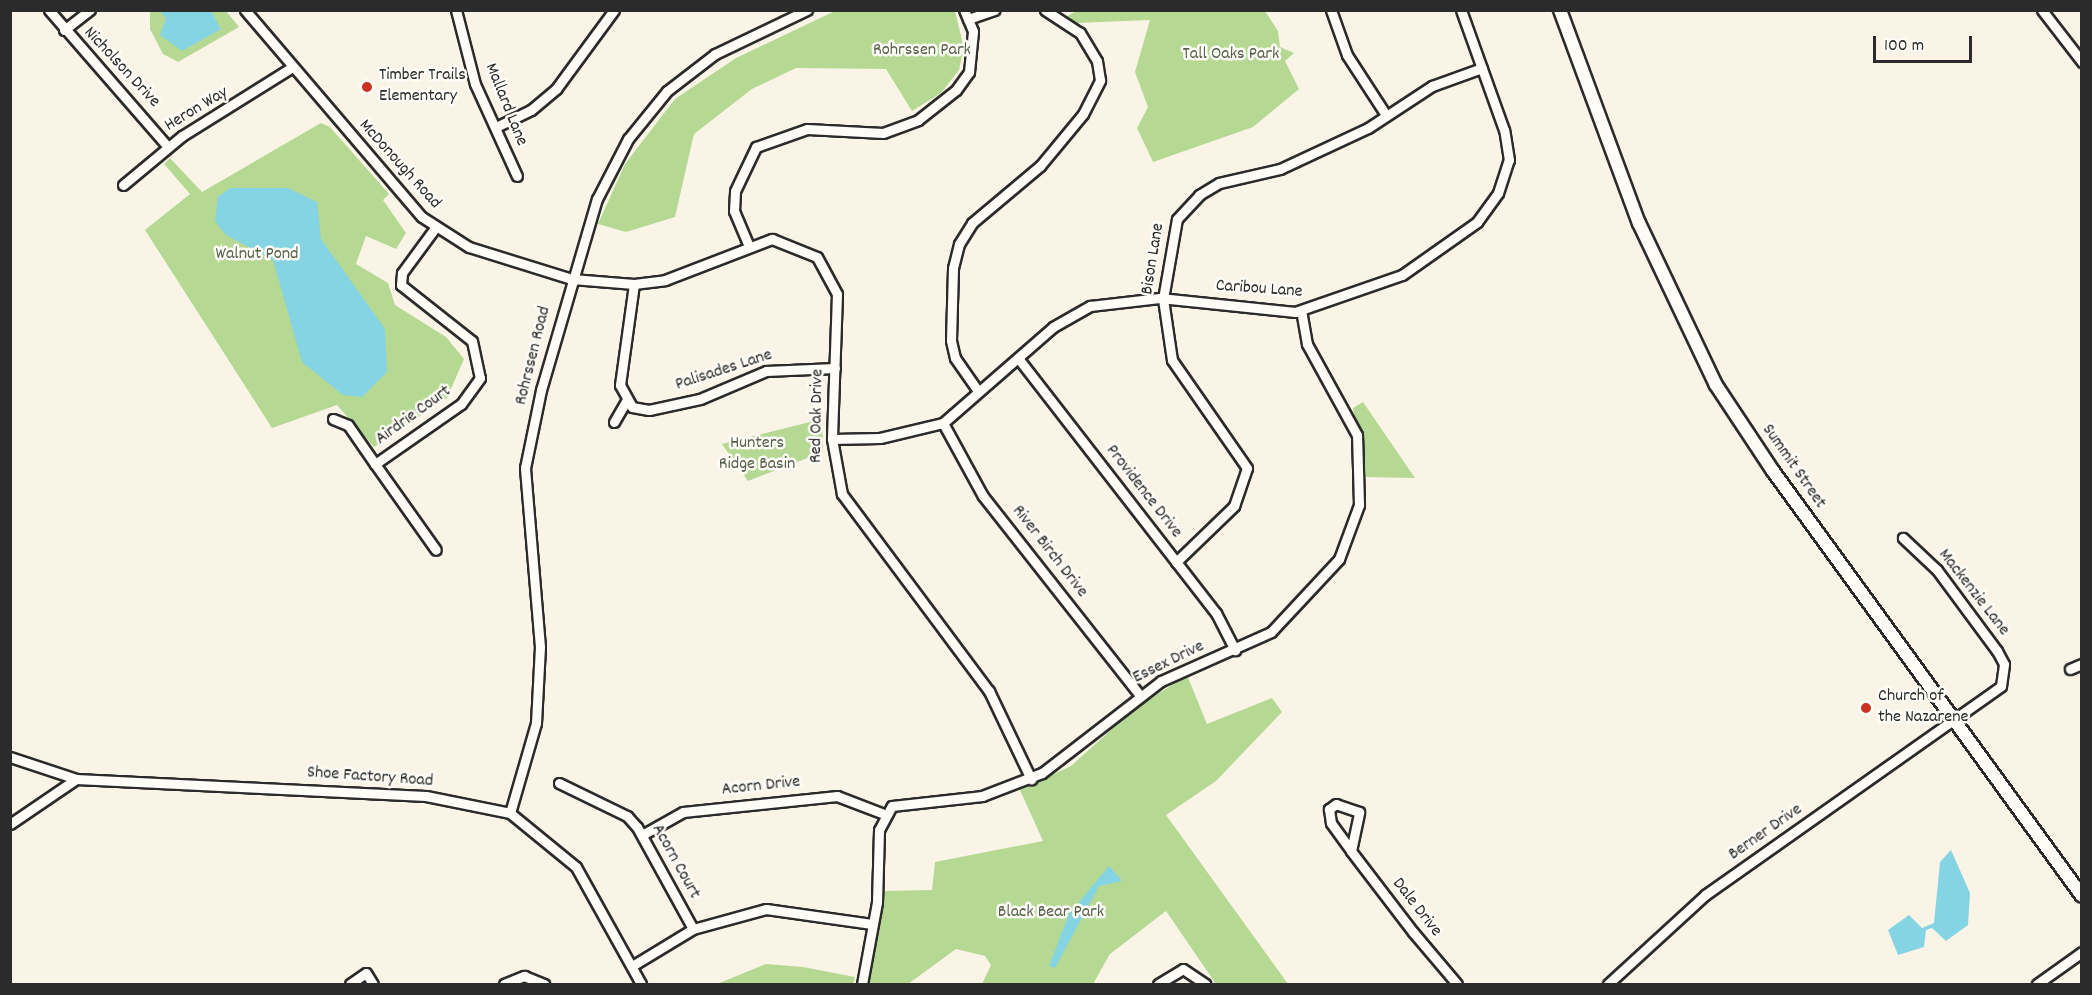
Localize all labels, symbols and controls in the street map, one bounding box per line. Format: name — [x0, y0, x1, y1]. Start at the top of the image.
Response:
street label: Nicholson Drive — [78, 23, 164, 113]
scale bar — [1876, 24, 1975, 62]
text: 100 m — [1884, 34, 1924, 59]
park label: Rohrssen Park — [873, 40, 971, 62]
park label: Tall Oaks Park — [1183, 44, 1279, 66]
street label: Mallard Lane — [479, 60, 531, 150]
place label: Timber Trails Elementary — [379, 66, 466, 109]
marker: Timber Trails Elementary — [360, 80, 374, 94]
street label: Heron Way — [161, 83, 233, 137]
street label: McDonough Road — [353, 116, 445, 214]
street label: Bison Lane — [1138, 222, 1170, 296]
park label: Walnut Pond — [216, 244, 298, 266]
street label: Caribou Lane — [1215, 276, 1303, 304]
street label: Rohrssen Road — [511, 304, 557, 408]
street label: Palisades Lane — [673, 345, 775, 397]
street label: Red Oak Drive — [806, 369, 830, 463]
street label: Airdrie Court — [372, 381, 456, 451]
street label: Summit Street — [1756, 421, 1830, 513]
park label: Hunters Ridge Basin — [719, 434, 795, 476]
street label: Providence Drive — [1100, 441, 1186, 543]
street label: River Birch Drive — [1006, 502, 1092, 602]
street label: Mackenzie Lane — [1932, 545, 2014, 641]
street label: Essex Drive — [1130, 636, 1208, 690]
place label: Church of the Nazarene — [1878, 687, 1968, 730]
marker: Church of the Nazarene — [1859, 701, 1873, 715]
street label: Shoe Factory Road — [306, 763, 434, 793]
street label: Acorn Drive — [721, 772, 801, 802]
street label: Berner Drive — [1725, 800, 1807, 866]
street label: Acorn Court — [646, 821, 704, 903]
street label: Dale Drive — [1386, 874, 1446, 942]
park label: Black Bear Park — [998, 902, 1104, 924]

